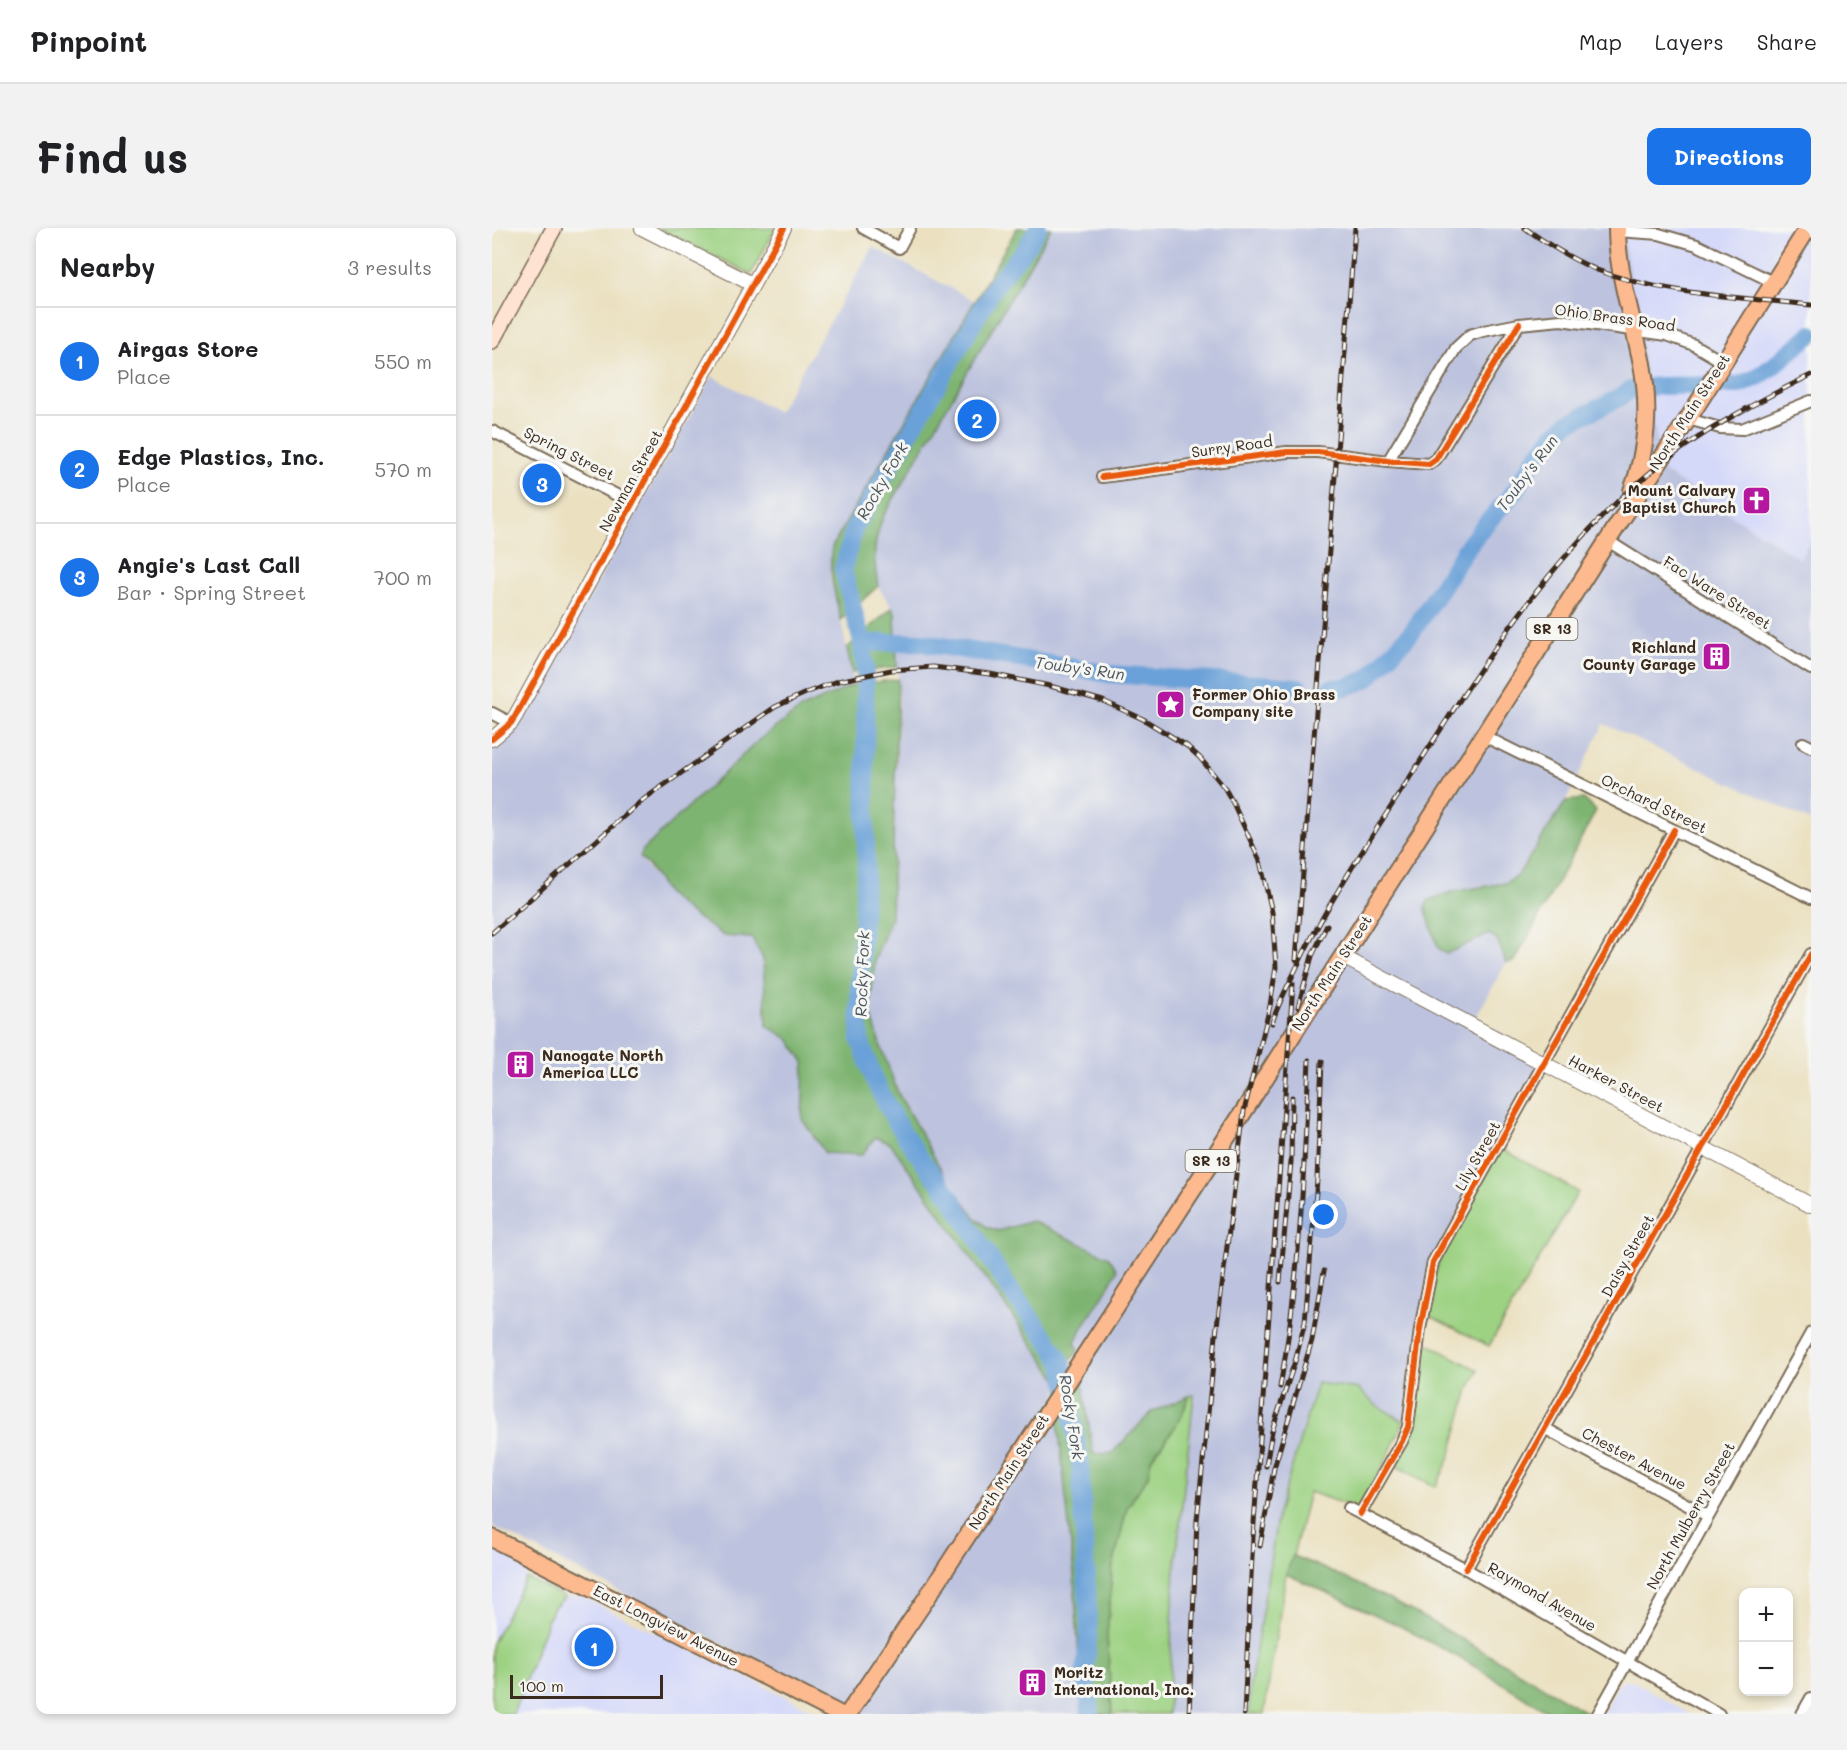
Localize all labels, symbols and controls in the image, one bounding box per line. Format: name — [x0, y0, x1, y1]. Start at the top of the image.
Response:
text: Pinpoint — [30, 23, 147, 59]
text: Map — [1579, 28, 1622, 55]
text: Layers — [1655, 28, 1724, 55]
text: Share — [1757, 28, 1817, 55]
button: Directions — [1647, 128, 1811, 185]
text: Find us — [36, 129, 188, 184]
text: Nearby — [60, 250, 155, 284]
text: 3 results — [347, 254, 432, 280]
street label: Ohio Brass Road — [1554, 299, 1677, 335]
text: Airgas Store — [117, 334, 258, 363]
text: 1 — [75, 348, 84, 374]
text: 550 m — [374, 348, 432, 374]
street label: North Main Street — [1644, 350, 1734, 473]
text: Place — [117, 363, 171, 389]
pin: 2 — [958, 396, 996, 441]
street label: Spring Street — [521, 422, 618, 485]
street label: Newman Street — [594, 426, 667, 535]
street label: Surry Road — [1190, 430, 1274, 462]
water label: Touby's Run — [1491, 430, 1562, 515]
water label: Rocky Fork — [851, 438, 912, 523]
text: Edge Plastics, Inc. — [117, 442, 325, 471]
text: 2 — [74, 456, 85, 482]
text: 570 m — [375, 456, 432, 482]
pin: 3 — [523, 460, 562, 506]
text: Place — [117, 471, 171, 497]
place label: Mount Calvary Baptist Church — [1622, 480, 1736, 517]
church icon: Mount Calvary Baptist Church — [1741, 484, 1773, 516]
text: Angie's Last Call — [117, 550, 300, 579]
street label: Fac Ware Street — [1660, 551, 1775, 633]
text: 3 — [74, 564, 86, 590]
text: 700 m — [374, 564, 432, 590]
text: Bar · Spring Street — [117, 579, 306, 605]
road number: SR 13 — [1526, 618, 1578, 640]
place label: Richland County Garage — [1583, 637, 1696, 674]
building icon: Richland County Garage — [1701, 641, 1733, 673]
water label: Touby's Run — [1034, 651, 1126, 684]
place label: Former Ohio Brass Company site — [1192, 684, 1335, 721]
place icon: Former Ohio Brass Company site — [1155, 688, 1187, 720]
street label: Orchard Street — [1598, 769, 1711, 837]
street label: North Main Street — [1286, 911, 1376, 1034]
water label: Rocky Fork — [850, 930, 874, 1017]
place label: Nanogate North America LLC — [542, 1045, 663, 1082]
building icon: Nanogate North America LLC — [505, 1049, 537, 1081]
street label: Harker Street — [1565, 1050, 1667, 1117]
street label: Lily Street — [1450, 1117, 1504, 1194]
road number: SR 13 — [1186, 1150, 1236, 1172]
your location — [1309, 1200, 1338, 1229]
street label: Daisy Street — [1596, 1210, 1658, 1301]
water label: Rocky Fork — [1055, 1373, 1090, 1462]
street label: North Main Street — [963, 1410, 1053, 1533]
street label: Chester Avenue — [1579, 1422, 1690, 1494]
street label: North Mulberry Street — [1641, 1438, 1739, 1593]
street label: Raymond Avenue — [1485, 1557, 1600, 1635]
street label: East Longview Avenue — [590, 1580, 743, 1670]
map controls — [1739, 1588, 1793, 1696]
button: + — [1739, 1588, 1793, 1642]
pin: 1 — [574, 1624, 614, 1670]
button: − — [1739, 1642, 1793, 1696]
place label: Moritz International, Inc. — [1054, 1662, 1194, 1699]
building icon: Moritz International, Inc. — [1017, 1666, 1049, 1698]
scale bar — [510, 1672, 663, 1700]
text: 100 m — [519, 1675, 564, 1696]

